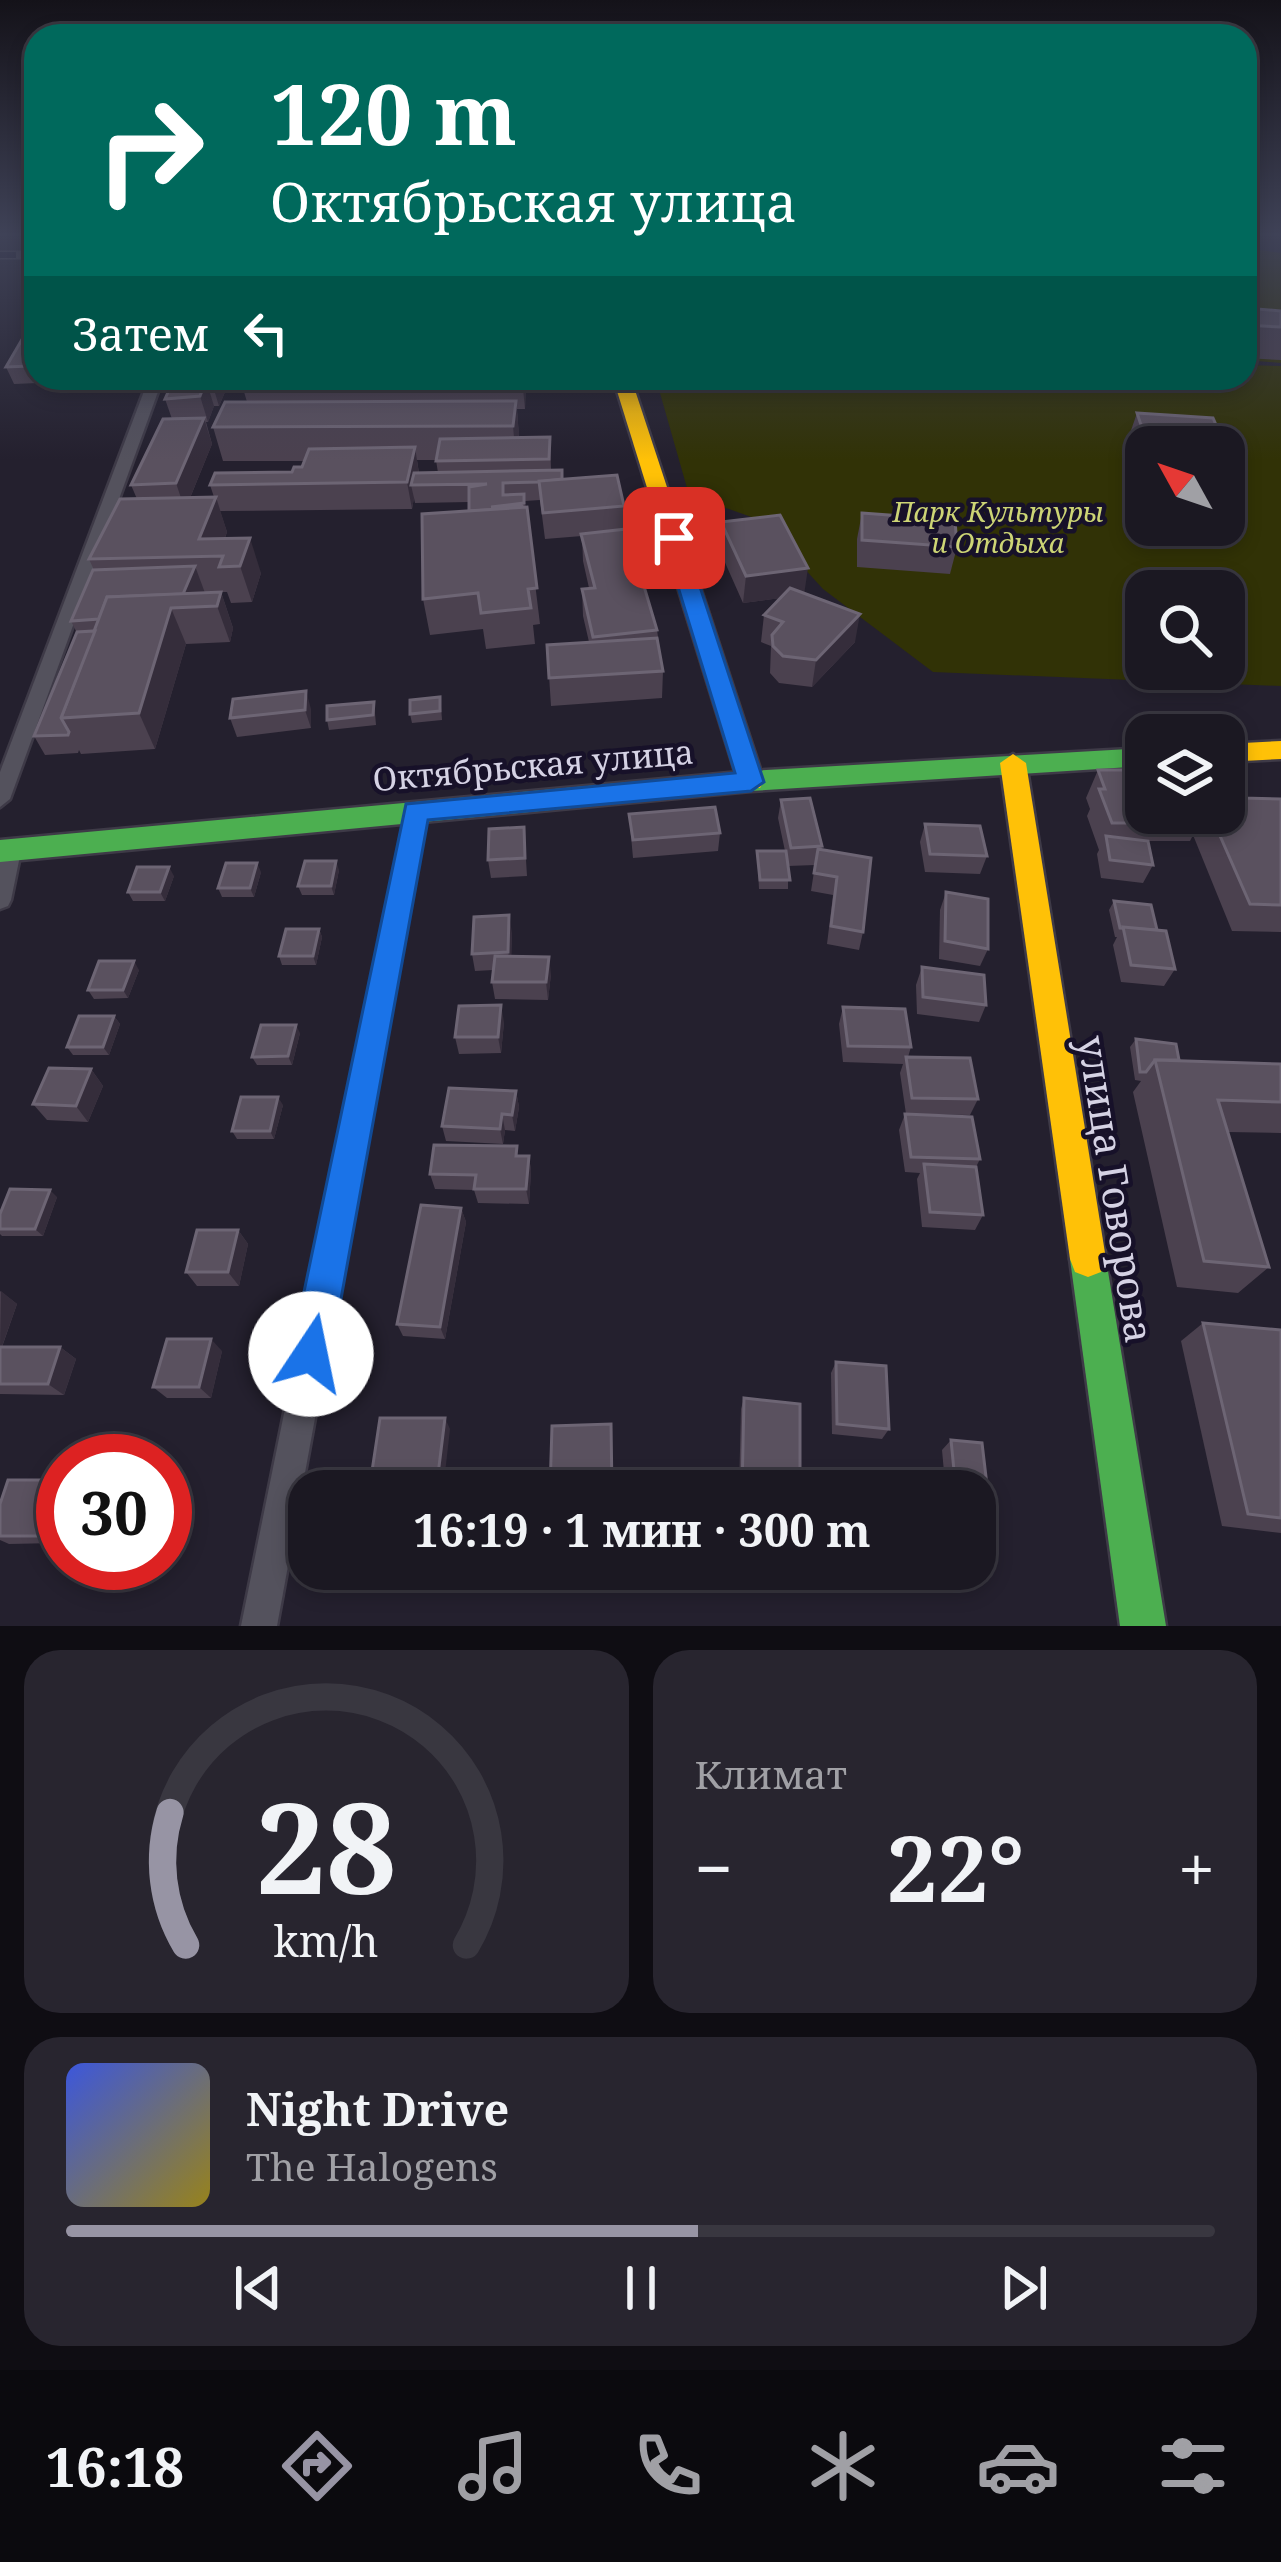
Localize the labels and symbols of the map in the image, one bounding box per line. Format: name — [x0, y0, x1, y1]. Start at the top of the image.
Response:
north arrow — [1125, 426, 1245, 546]
pin — [623, 487, 725, 589]
park label: Парк Культуры и Отдыха — [892, 493, 1104, 561]
street label: Октябрьская улица — [371, 729, 695, 801]
street label: улица Говорова — [1067, 1032, 1167, 1346]
position arrow — [248, 1291, 374, 1417]
speed limit sign: 30 — [36, 1434, 192, 1590]

